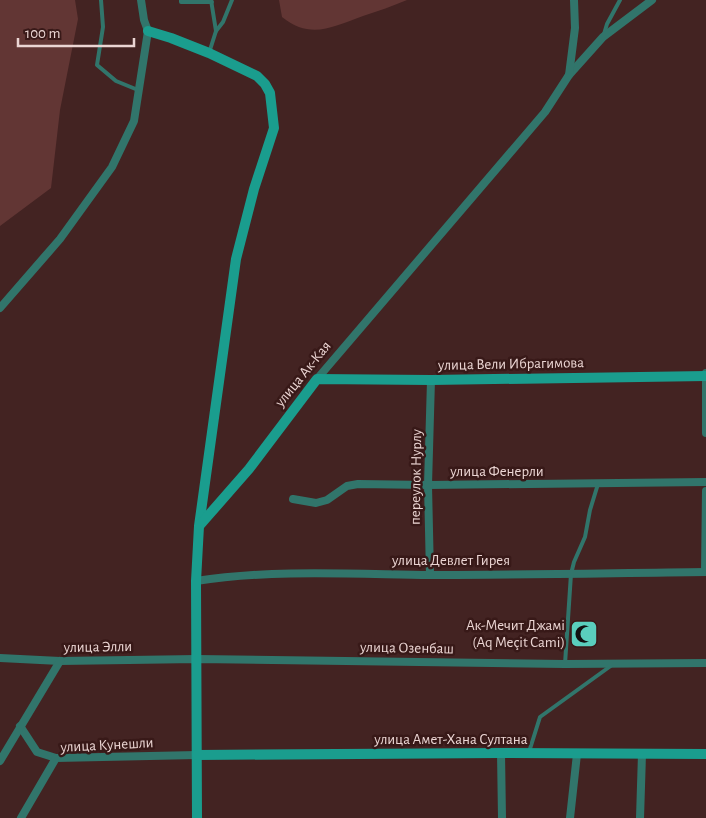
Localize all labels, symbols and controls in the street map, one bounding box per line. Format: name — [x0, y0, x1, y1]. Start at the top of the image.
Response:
scale bar — [18, 15, 134, 47]
text: 100 m — [25, 26, 60, 41]
street label: улица Ак-Кая — [271, 338, 334, 410]
street label: улица Вели Ибрагимова — [437, 355, 584, 373]
street label: переулок Нурлу — [408, 428, 424, 525]
street label: улица Фенерли — [449, 464, 544, 479]
street label: улица Девлет Гирея — [391, 553, 510, 568]
place label: Ак-Мечит Джамі (Aq Meçit Cami) — [466, 618, 565, 650]
mosque icon: Ак-Мечит Джамі (Aq Meçit Cami) — [569, 619, 599, 649]
street label: улица Элли — [63, 639, 132, 655]
street label: улица Озенбаш — [359, 640, 454, 656]
street label: улица Амет-Хана Султана — [373, 732, 528, 747]
street label: улица Кунешли — [59, 735, 154, 755]

